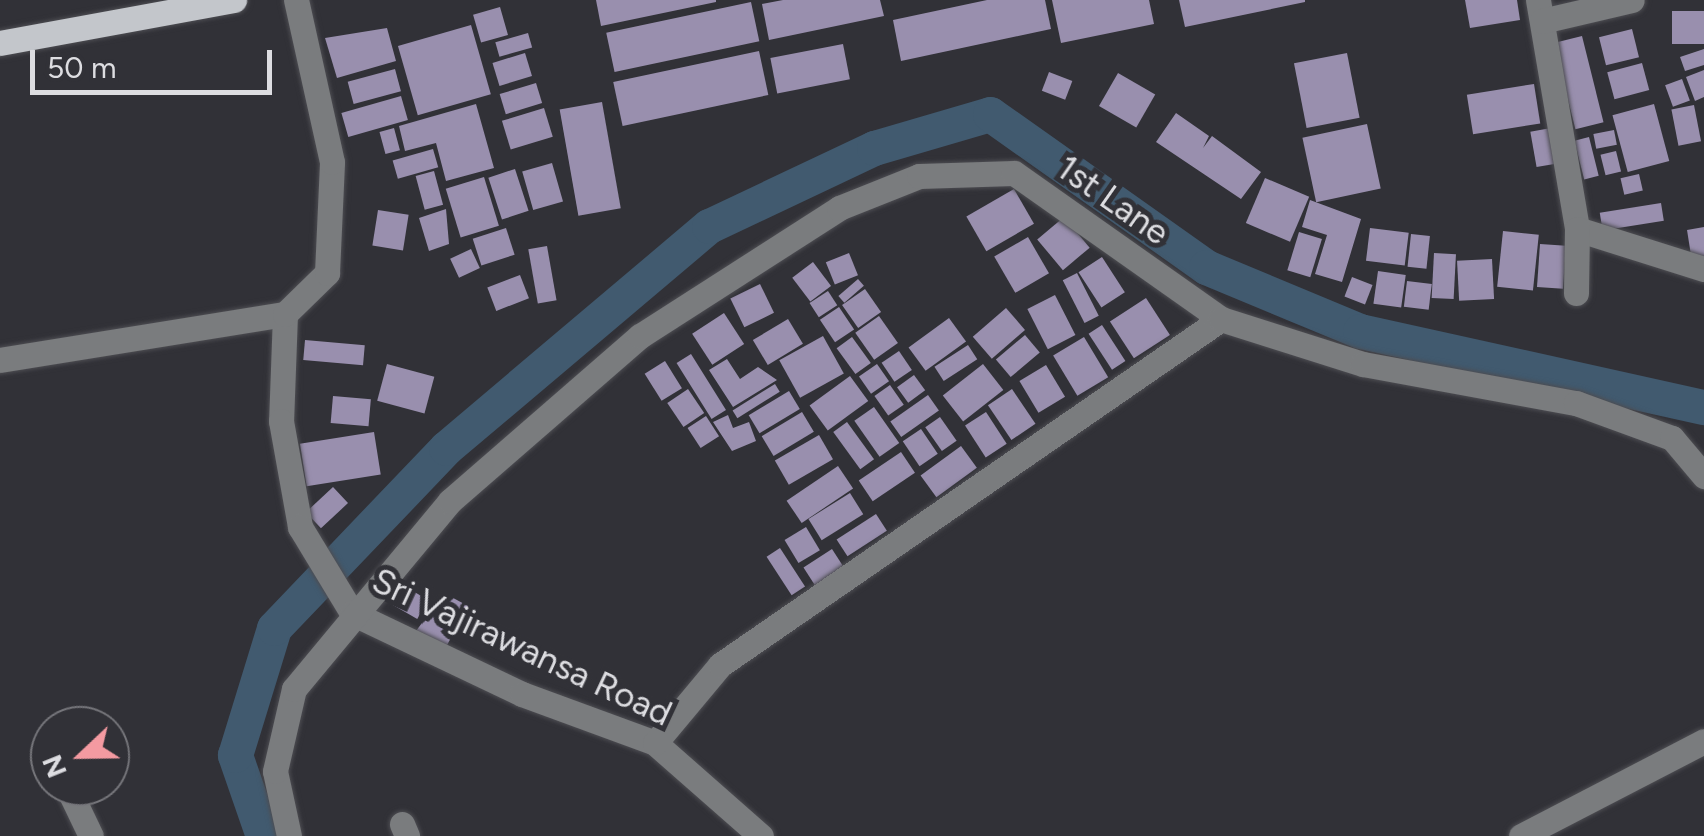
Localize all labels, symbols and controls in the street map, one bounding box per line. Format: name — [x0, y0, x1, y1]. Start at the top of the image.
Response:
scale bar — [35, 30, 278, 92]
text: 50 m — [47, 49, 116, 86]
street label: 1st Lane — [1049, 146, 1177, 254]
street label: Sri Vajirawansa Road — [366, 559, 678, 735]
north arrow — [30, 706, 130, 806]
text: N — [34, 750, 74, 783]

